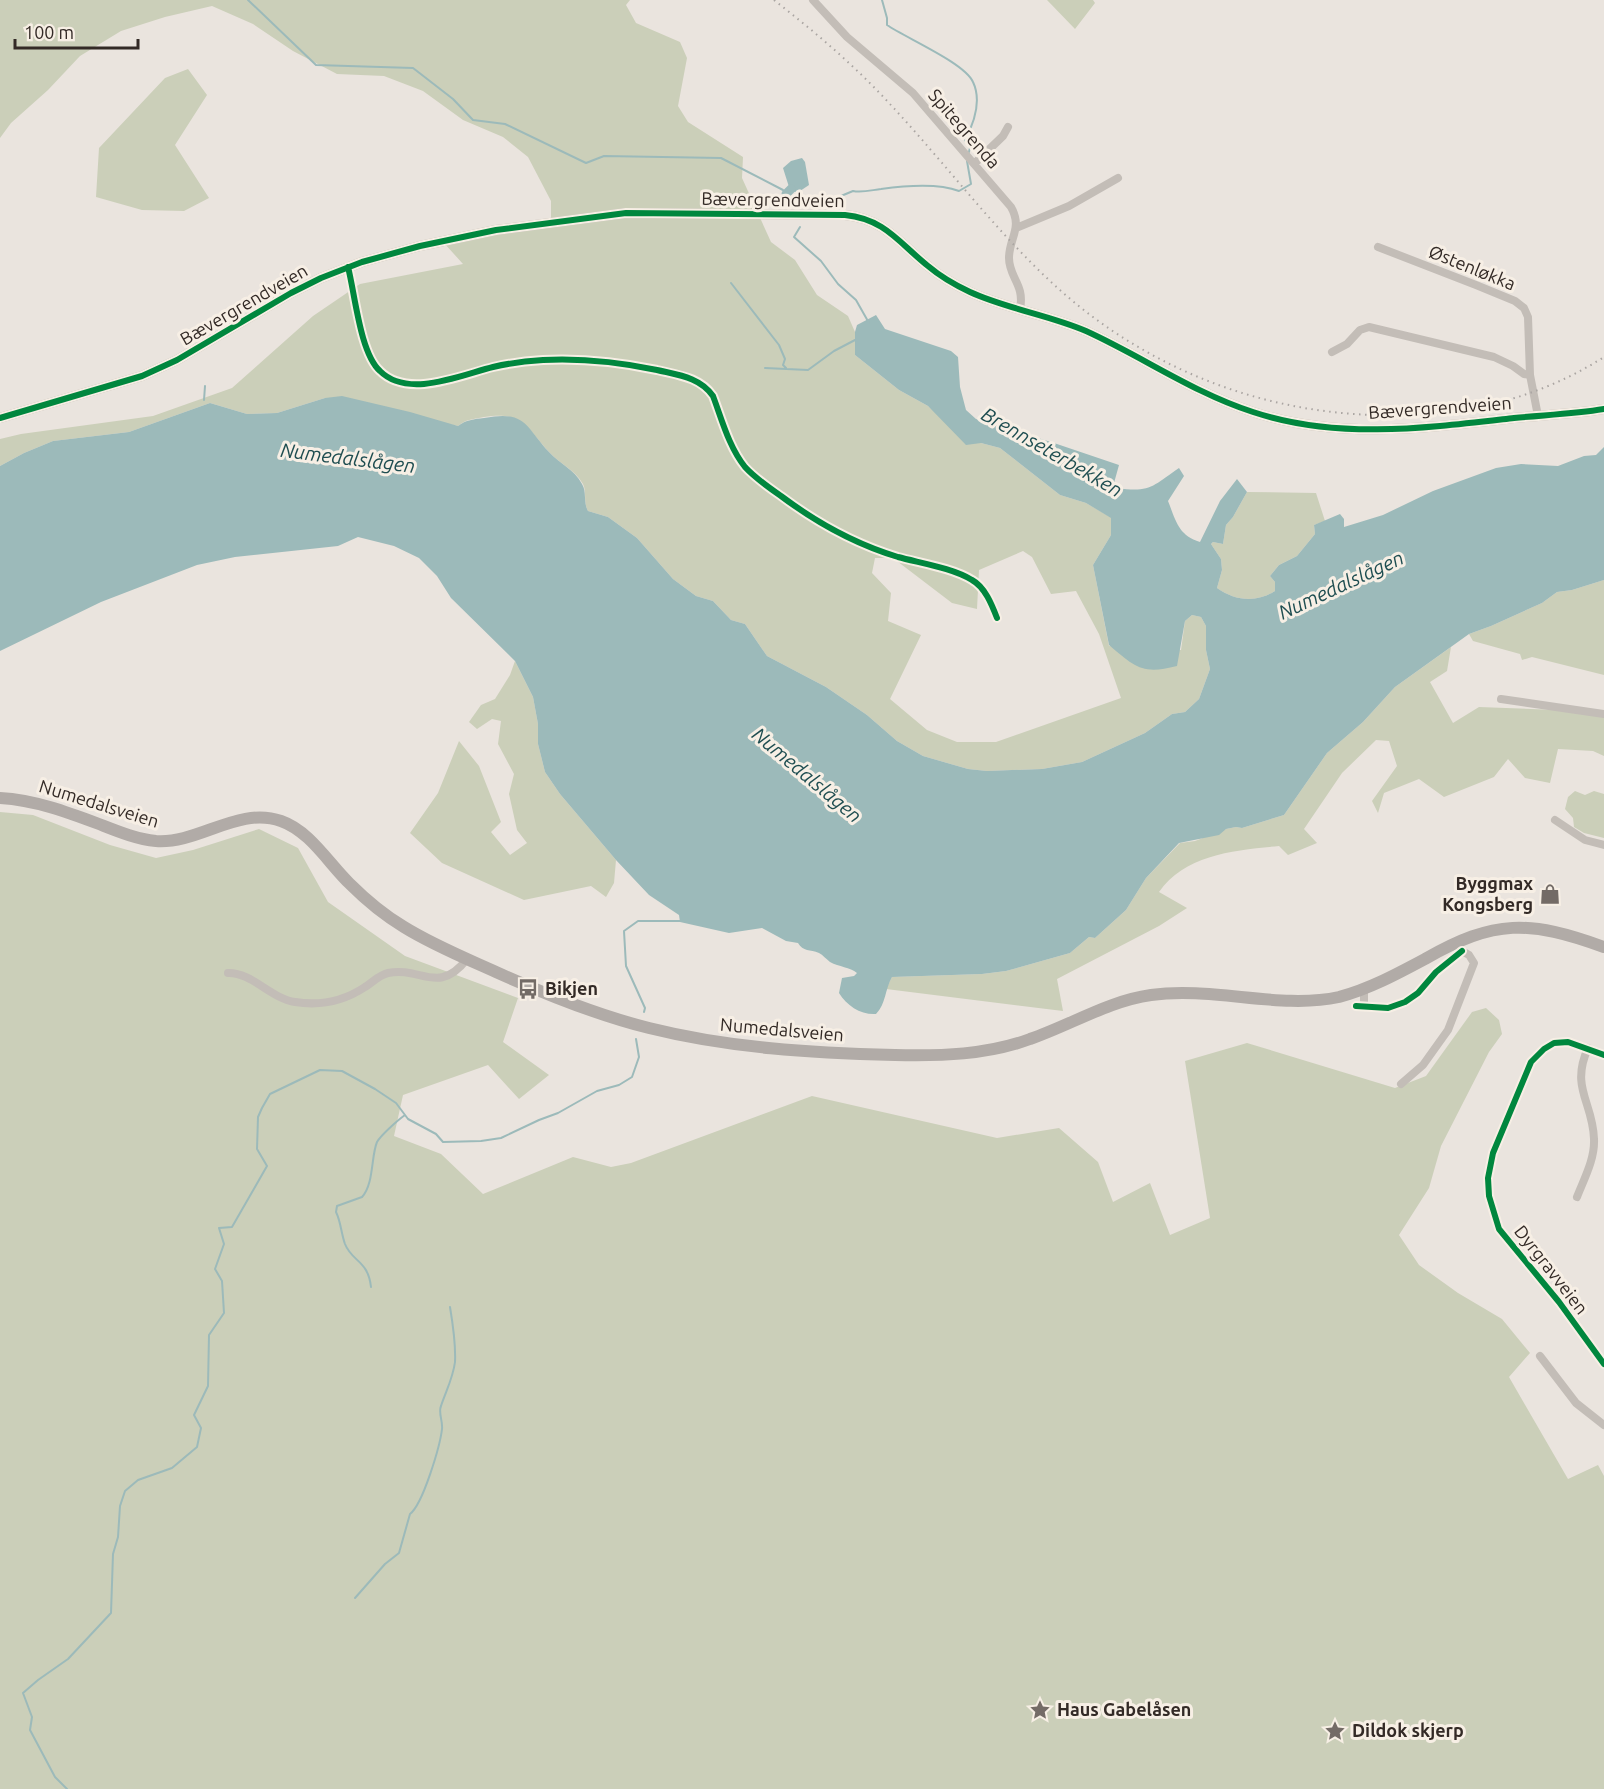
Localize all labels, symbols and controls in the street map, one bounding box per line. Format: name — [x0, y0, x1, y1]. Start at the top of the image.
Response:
scale bar — [15, 12, 138, 50]
text: 100 m — [24, 22, 74, 42]
street label: Spitegrenda — [925, 85, 1005, 172]
street label: Bævergrendveien — [701, 188, 845, 210]
street label: Østenløkka — [1426, 241, 1519, 294]
street label: Bævergrendveien — [176, 260, 311, 349]
street label: Bævergrendveien — [1368, 392, 1512, 422]
water label: Brennseterbekken — [978, 402, 1127, 501]
water label: Numedalslågen — [279, 438, 417, 477]
water label: Numedalslågen — [1274, 545, 1407, 624]
water label: Numedalslågen — [748, 722, 867, 827]
street label: Numedalsveien — [37, 775, 162, 831]
place label: Byggmax Kongsberg — [1442, 873, 1533, 914]
shop icon: Byggmax Kongsberg — [1538, 882, 1562, 906]
bus stop icon: Bikjen — [516, 977, 540, 1001]
place label: Bikjen — [545, 978, 598, 998]
street label: Numedalsveien — [719, 1014, 845, 1044]
street label: Dyrgravveien — [1511, 1221, 1593, 1318]
place icon: Haus Gabelåsen — [1028, 1698, 1052, 1722]
place label: Haus Gabelåsen — [1057, 1699, 1191, 1719]
place icon: Dildok skjerp — [1323, 1719, 1347, 1743]
place label: Dildok skjerp — [1352, 1720, 1464, 1740]

